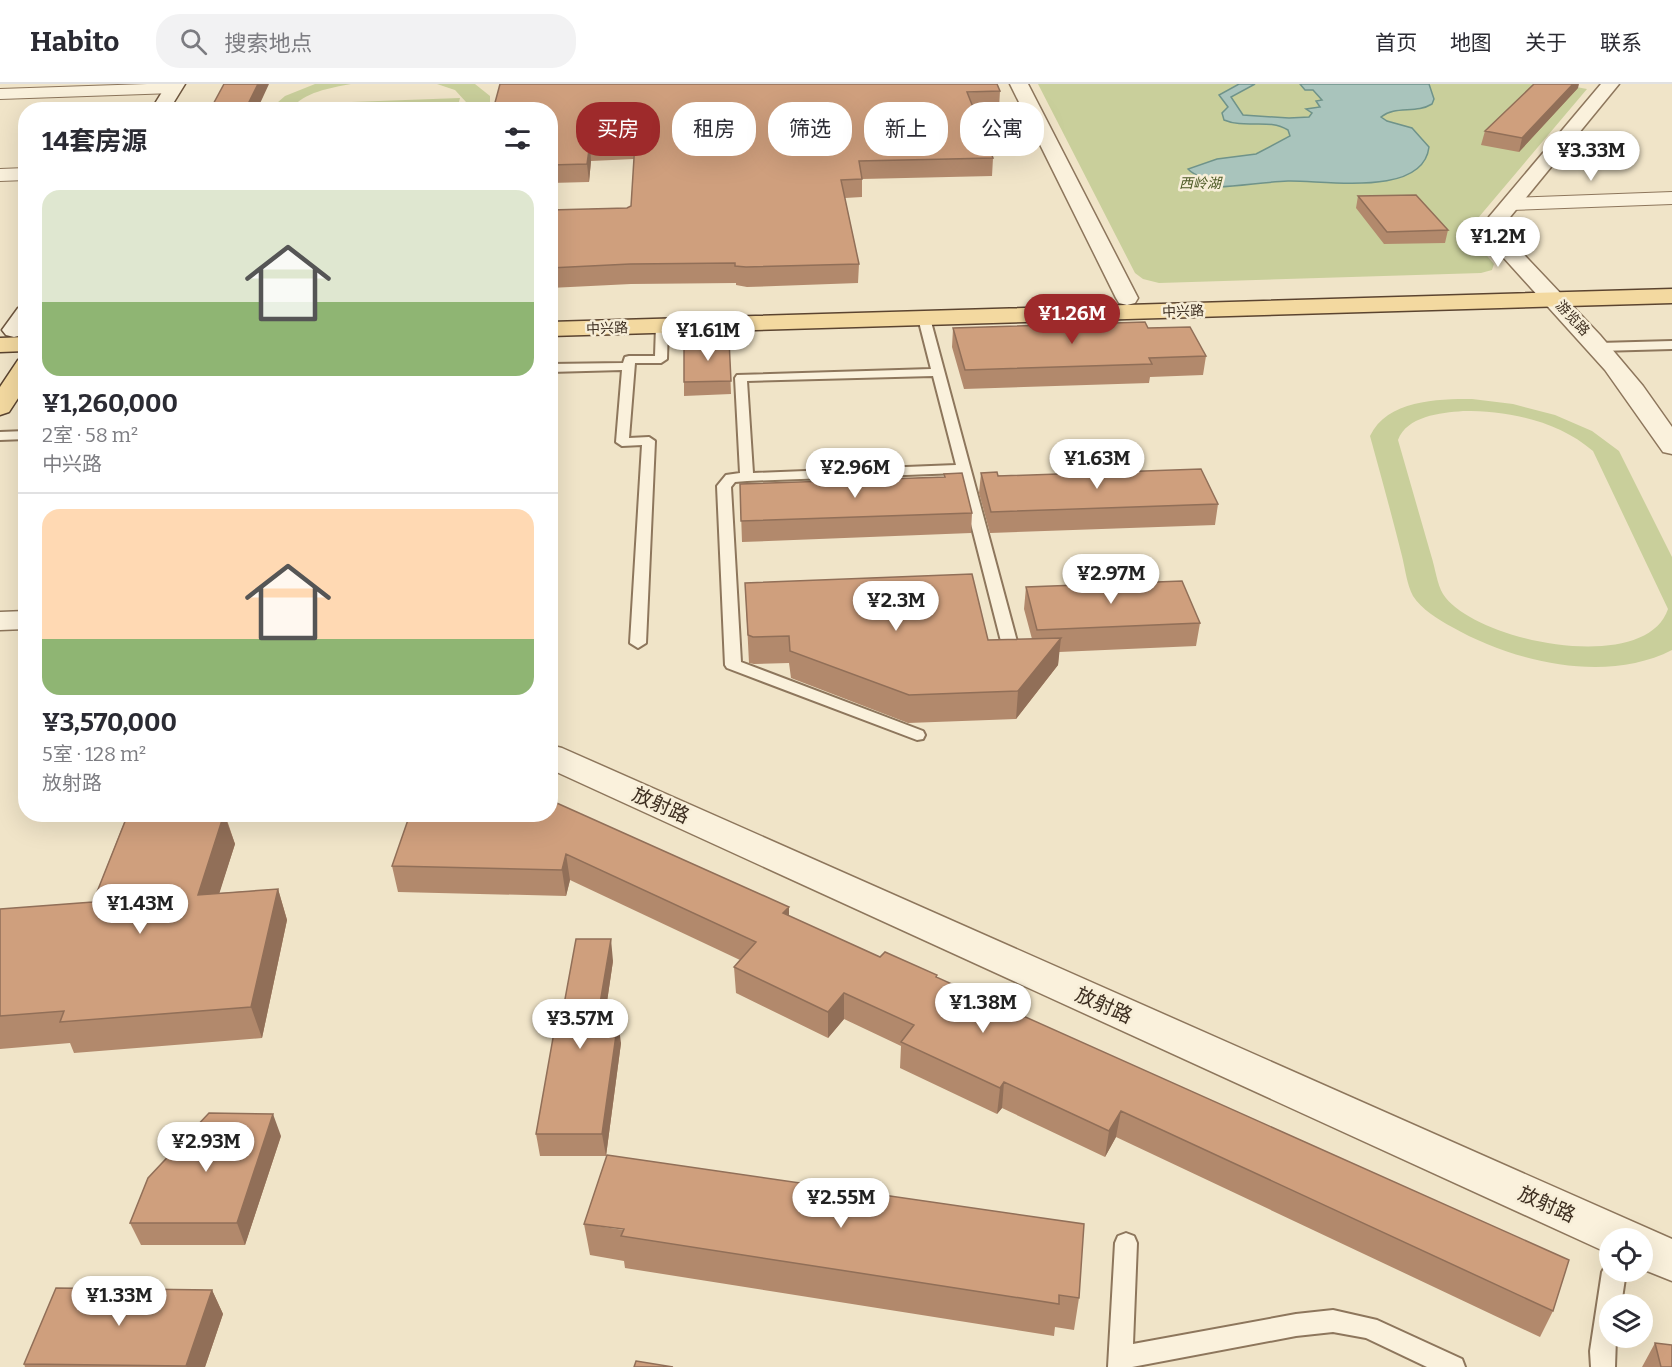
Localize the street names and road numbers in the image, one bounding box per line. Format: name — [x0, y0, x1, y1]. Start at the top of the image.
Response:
street label: 游览路 — [1552, 297, 1593, 339]
street label: 中兴路 — [1162, 302, 1204, 321]
street label: 中兴路 — [586, 319, 628, 338]
street label: 放射路 — [629, 782, 693, 828]
street label: 放射路 — [1072, 982, 1136, 1028]
street label: 放射路 — [1515, 1181, 1579, 1227]

